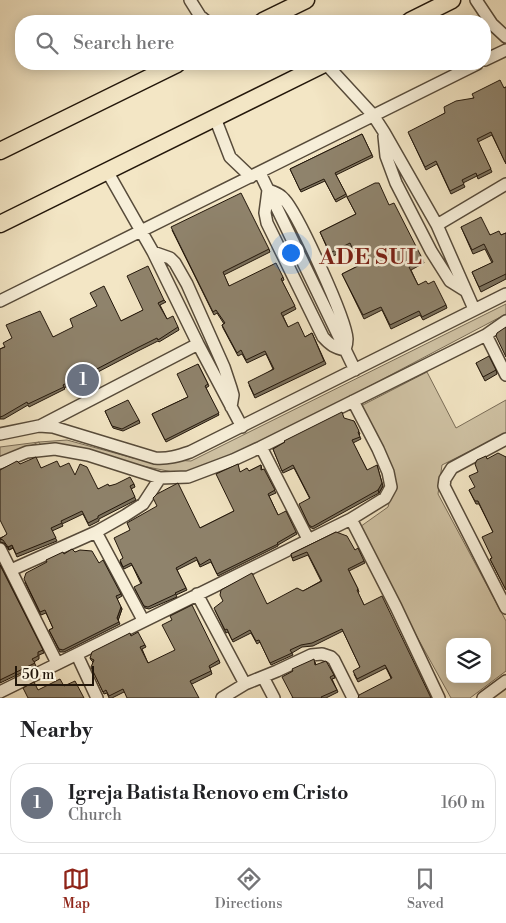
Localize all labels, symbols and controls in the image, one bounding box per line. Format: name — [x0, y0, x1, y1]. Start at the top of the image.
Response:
search box — [15, 15, 491, 70]
icon: search — [33, 29, 61, 57]
text: Search here — [73, 31, 174, 55]
your location — [278, 240, 304, 266]
district label: ADE SUL — [318, 244, 423, 271]
pin: 1 — [67, 361, 99, 399]
map controls — [446, 638, 491, 683]
button: layers — [446, 638, 491, 683]
scale bar — [15, 663, 94, 686]
text: 50 m — [22, 666, 54, 684]
text: Nearby — [20, 718, 93, 744]
text: Igreja Batista Renovo em Cristo — [68, 781, 349, 805]
text: 1 — [33, 793, 41, 813]
text: 160 m — [441, 793, 485, 813]
text: Church — [68, 805, 122, 825]
tab: Map — [62, 865, 90, 913]
tab: Directions — [215, 865, 282, 913]
tab: Saved — [407, 865, 444, 913]

